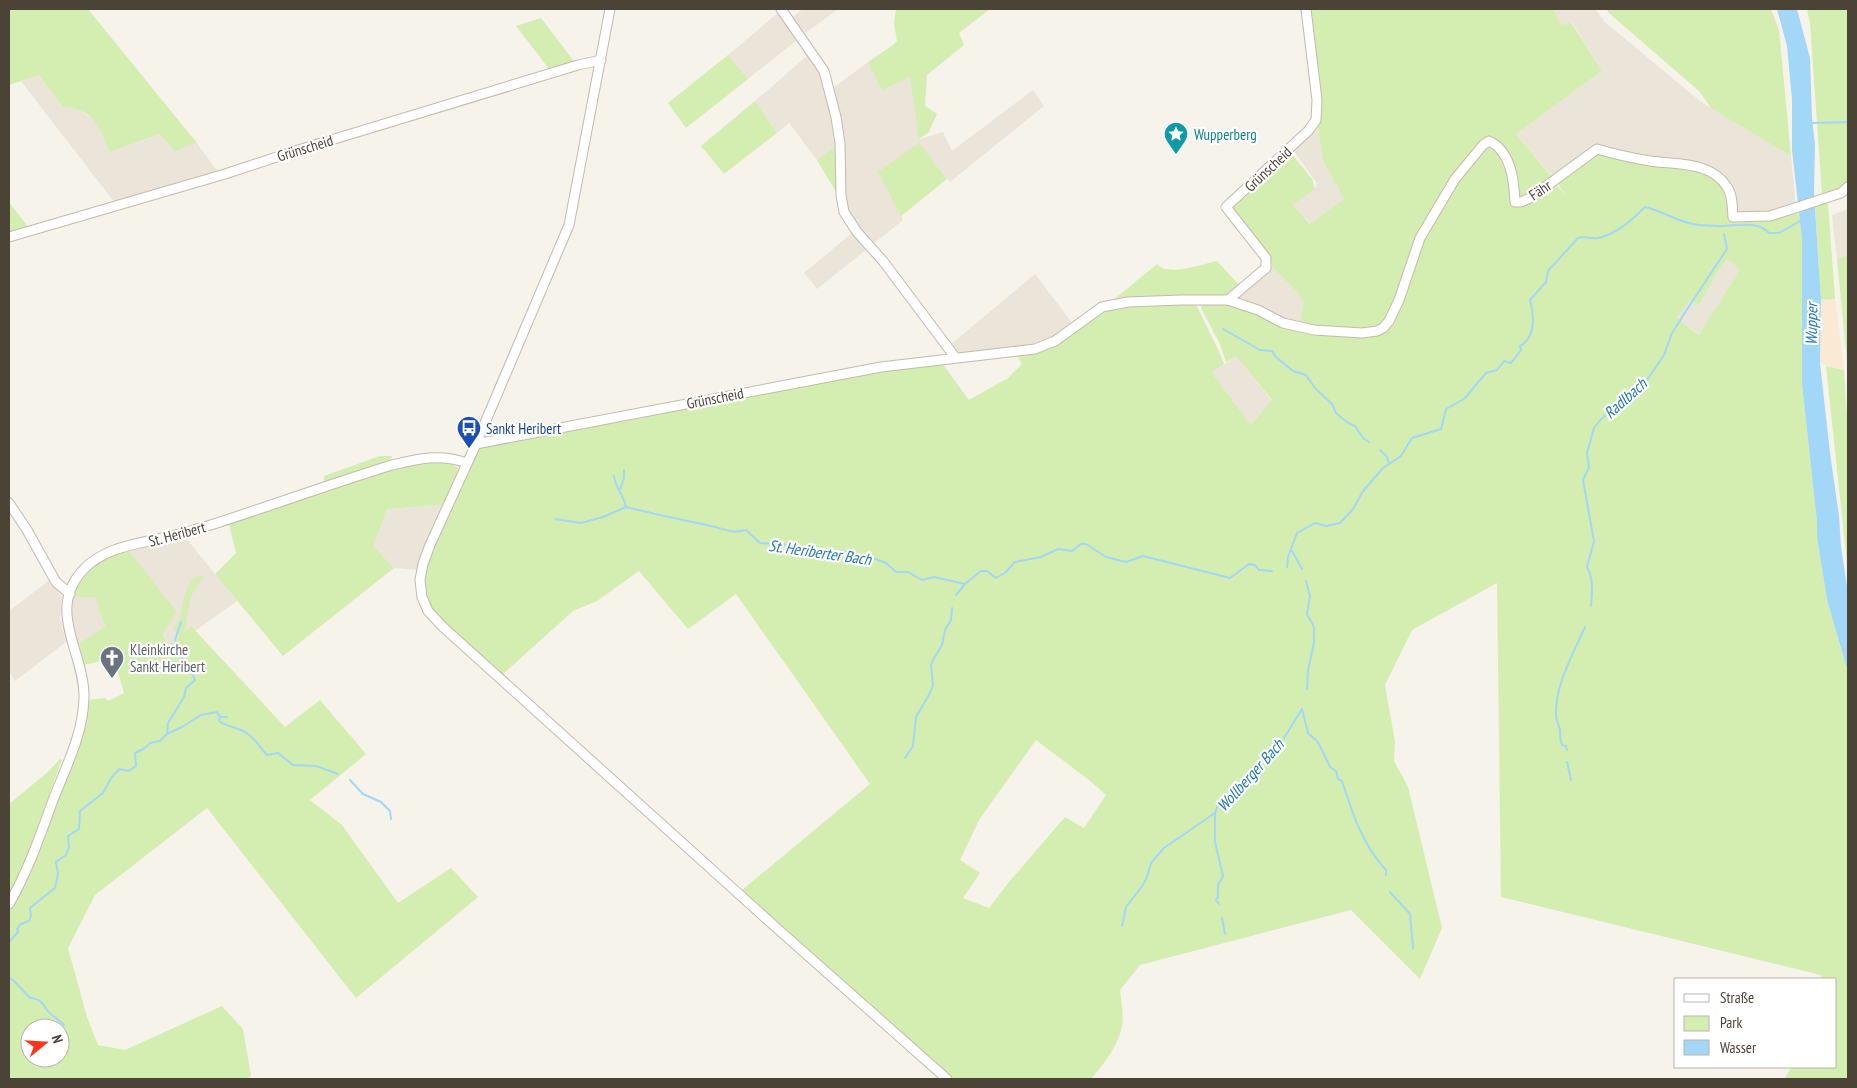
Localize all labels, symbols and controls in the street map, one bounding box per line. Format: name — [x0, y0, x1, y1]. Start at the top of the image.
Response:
place icon: Wupperberg — [1163, 121, 1189, 155]
place label: Wupperberg — [1194, 125, 1257, 144]
street label: Grünscheid — [275, 131, 335, 165]
street label: Grünscheid — [1240, 142, 1296, 196]
street label: Fähr — [1525, 175, 1556, 204]
water label: Wupper — [1801, 300, 1821, 345]
water label: Radlbach — [1599, 373, 1651, 422]
street label: Grünscheid — [685, 383, 745, 413]
bus stop icon: Sankt Heribert — [456, 415, 482, 449]
place label: Sankt Heribert — [486, 419, 561, 438]
street label: St. Heribert — [146, 517, 208, 551]
water label: St. Heriberter Bach — [768, 535, 873, 569]
place label: Kleinkirche Sankt Heribert — [130, 640, 205, 676]
church icon: Kleinkirche Sankt Heribert — [99, 645, 125, 679]
water label: Wollberger Bach — [1212, 734, 1288, 815]
legend — [1674, 978, 1837, 1068]
text: Straße — [1720, 988, 1754, 1007]
text: Park — [1720, 1013, 1742, 1032]
north arrow — [20, 1018, 70, 1068]
text: N — [48, 1033, 67, 1045]
text: Wasser — [1720, 1038, 1757, 1057]

